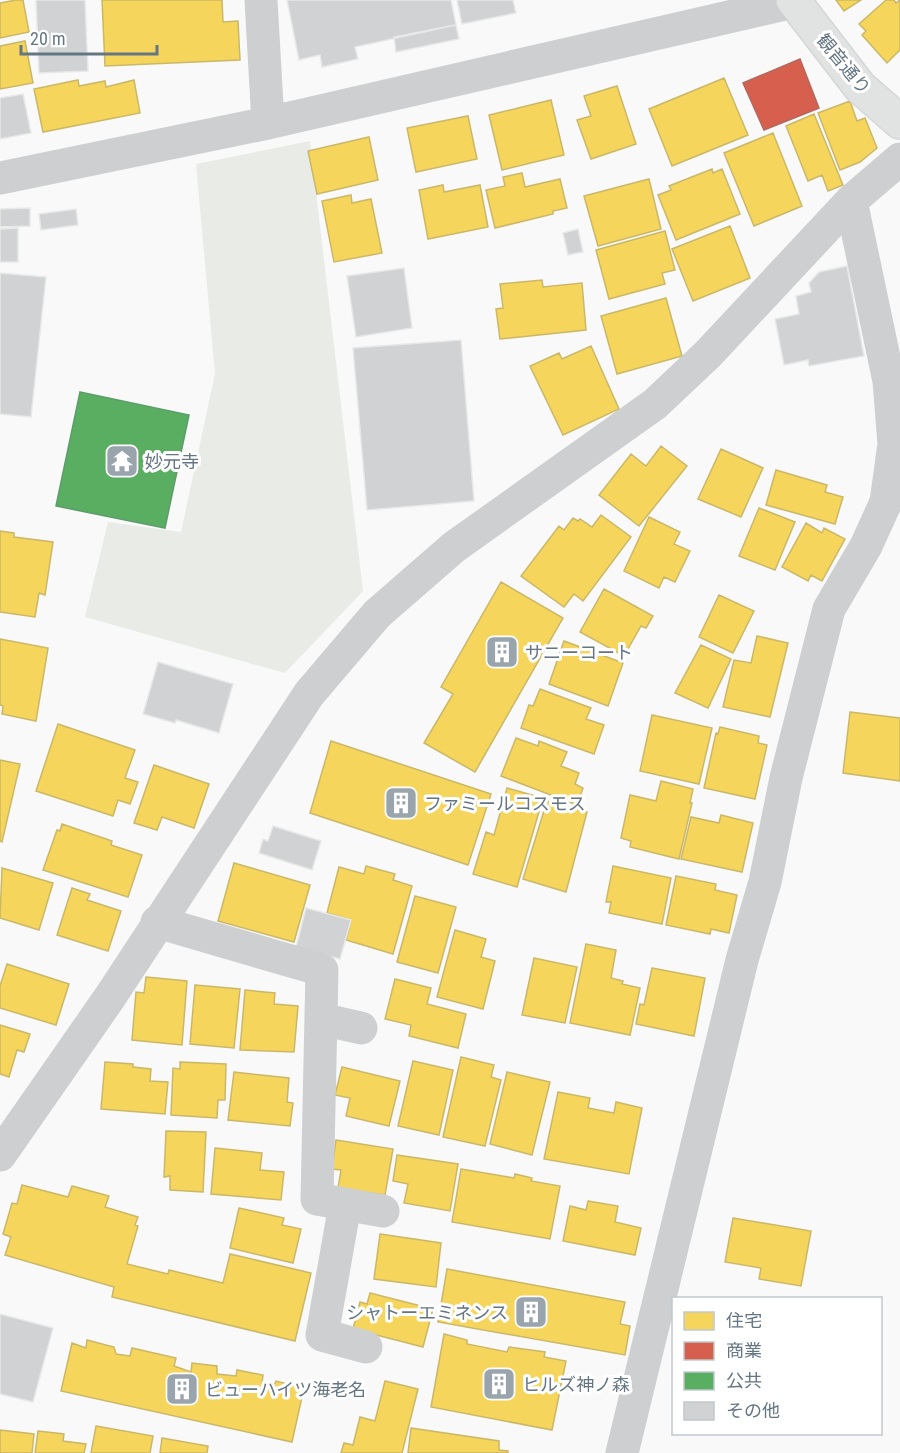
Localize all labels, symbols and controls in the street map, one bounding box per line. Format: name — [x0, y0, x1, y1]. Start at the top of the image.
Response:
scale bar — [21, 18, 158, 56]
text: 20 m — [30, 28, 65, 49]
street label: 観音通り — [813, 30, 875, 98]
temple icon: 妙元寺 — [104, 443, 140, 479]
place label: 妙元寺 — [145, 451, 199, 472]
building icon: サニーコート — [484, 634, 520, 670]
place label: サニーコート — [525, 642, 633, 663]
building icon: ファミールコスモス — [383, 785, 419, 821]
place label: ファミールコスモス — [424, 793, 586, 814]
building icon: シャトーエミネンス — [513, 1294, 549, 1330]
legend — [672, 1297, 882, 1435]
place label: シャトーエミネンス — [346, 1302, 508, 1323]
text: 住宅 — [726, 1310, 762, 1331]
text: 商業 — [726, 1340, 762, 1361]
building icon: ヒルズ神ノ森 — [481, 1366, 517, 1402]
text: 公共 — [726, 1370, 762, 1391]
building icon: ビューハイツ海老名 — [164, 1371, 200, 1407]
place label: ヒルズ神ノ森 — [522, 1374, 630, 1395]
place label: ビューハイツ海老名 — [205, 1379, 366, 1400]
text: その他 — [726, 1400, 780, 1421]

